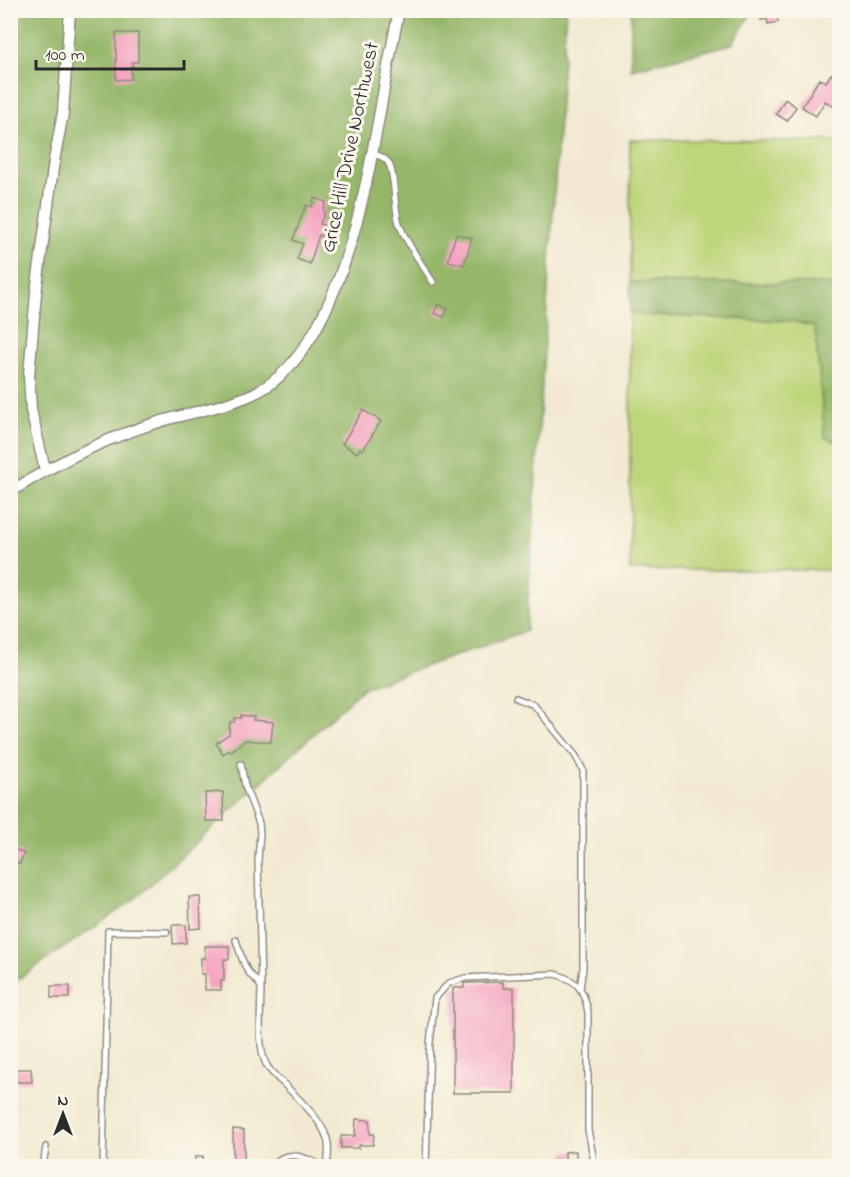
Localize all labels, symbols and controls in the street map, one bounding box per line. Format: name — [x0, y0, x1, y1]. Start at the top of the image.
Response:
scale bar — [36, 33, 184, 71]
street label: Grice Hill Drive Northwest — [314, 39, 388, 255]
text: 100 m — [45, 43, 85, 69]
north arrow — [33, 1084, 93, 1144]
text: N — [58, 1089, 69, 1113]

